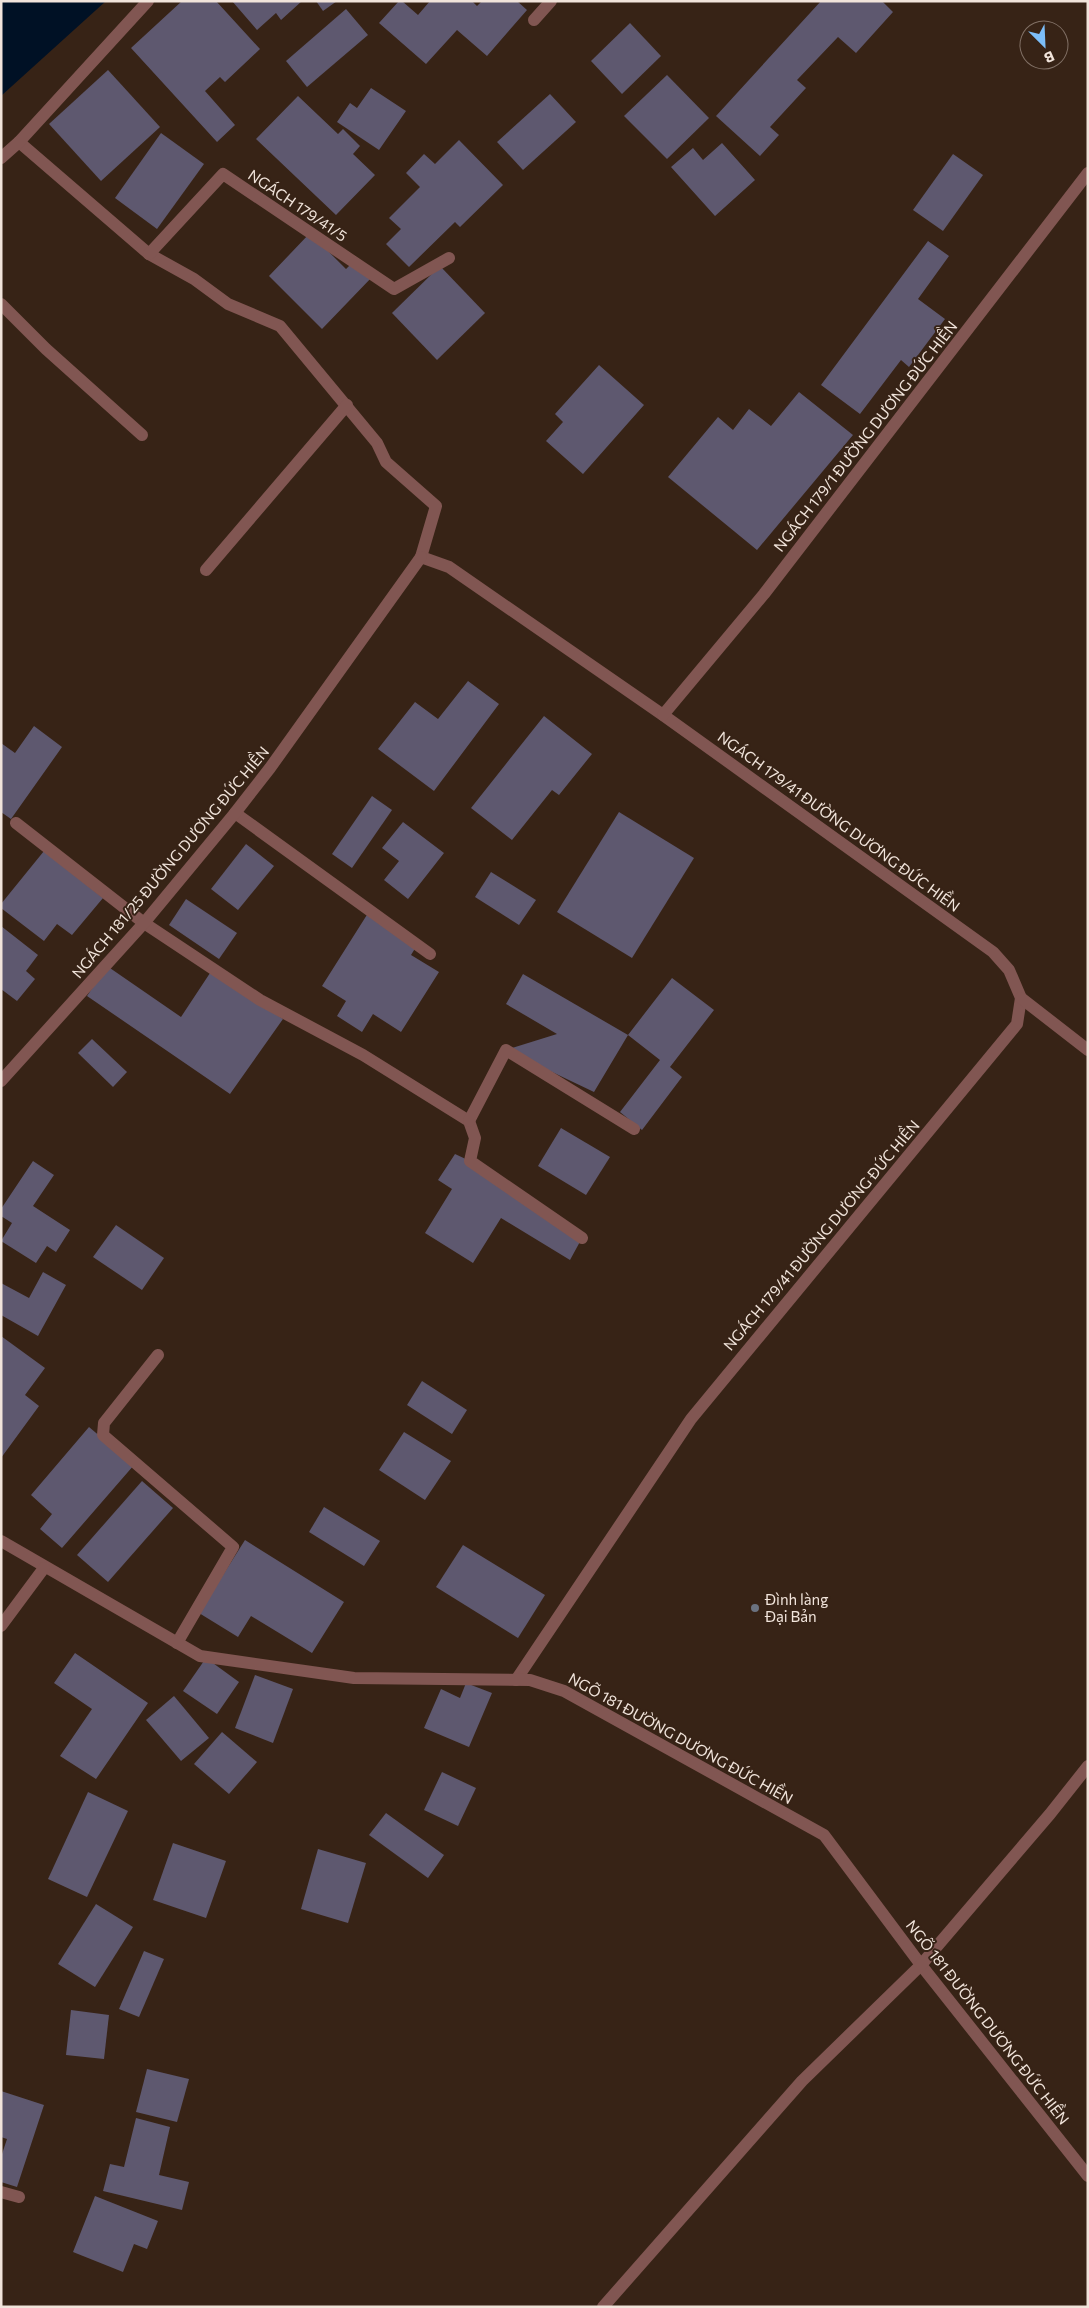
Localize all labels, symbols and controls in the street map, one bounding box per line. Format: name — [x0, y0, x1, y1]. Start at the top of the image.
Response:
north arrow — [1019, 20, 1069, 70]
text: B — [1042, 48, 1057, 67]
street label: NGÁCH 179/41/5 — [245, 164, 351, 245]
street label: NGÁCH 179/1 ĐƯỜNG DƯƠNG ĐỨC HIỀN — [767, 315, 961, 555]
street label: NGÁCH 179/41 ĐƯỜNG DƯƠNG ĐỨC HIỀN — [714, 725, 965, 915]
street label: NGÁCH 181/25 ĐƯỜNG DƯƠNG ĐỨC HIỀN — [65, 741, 272, 982]
street label: NGÁCH 179/41 ĐƯỜNG DƯƠNG ĐỨC HIỀN — [717, 1114, 923, 1354]
place label: Đình làng Đại Bản — [764, 1590, 828, 1625]
marker: Đình làng Đại Bản — [749, 1602, 761, 1614]
street label: NGÕ 181 ĐƯỜNG DƯƠNG ĐỨC HIỀN — [565, 1666, 798, 1807]
street label: NGÕ 181 ĐƯỜNG DƯƠNG ĐỨC HIỀN — [903, 1914, 1076, 2128]

